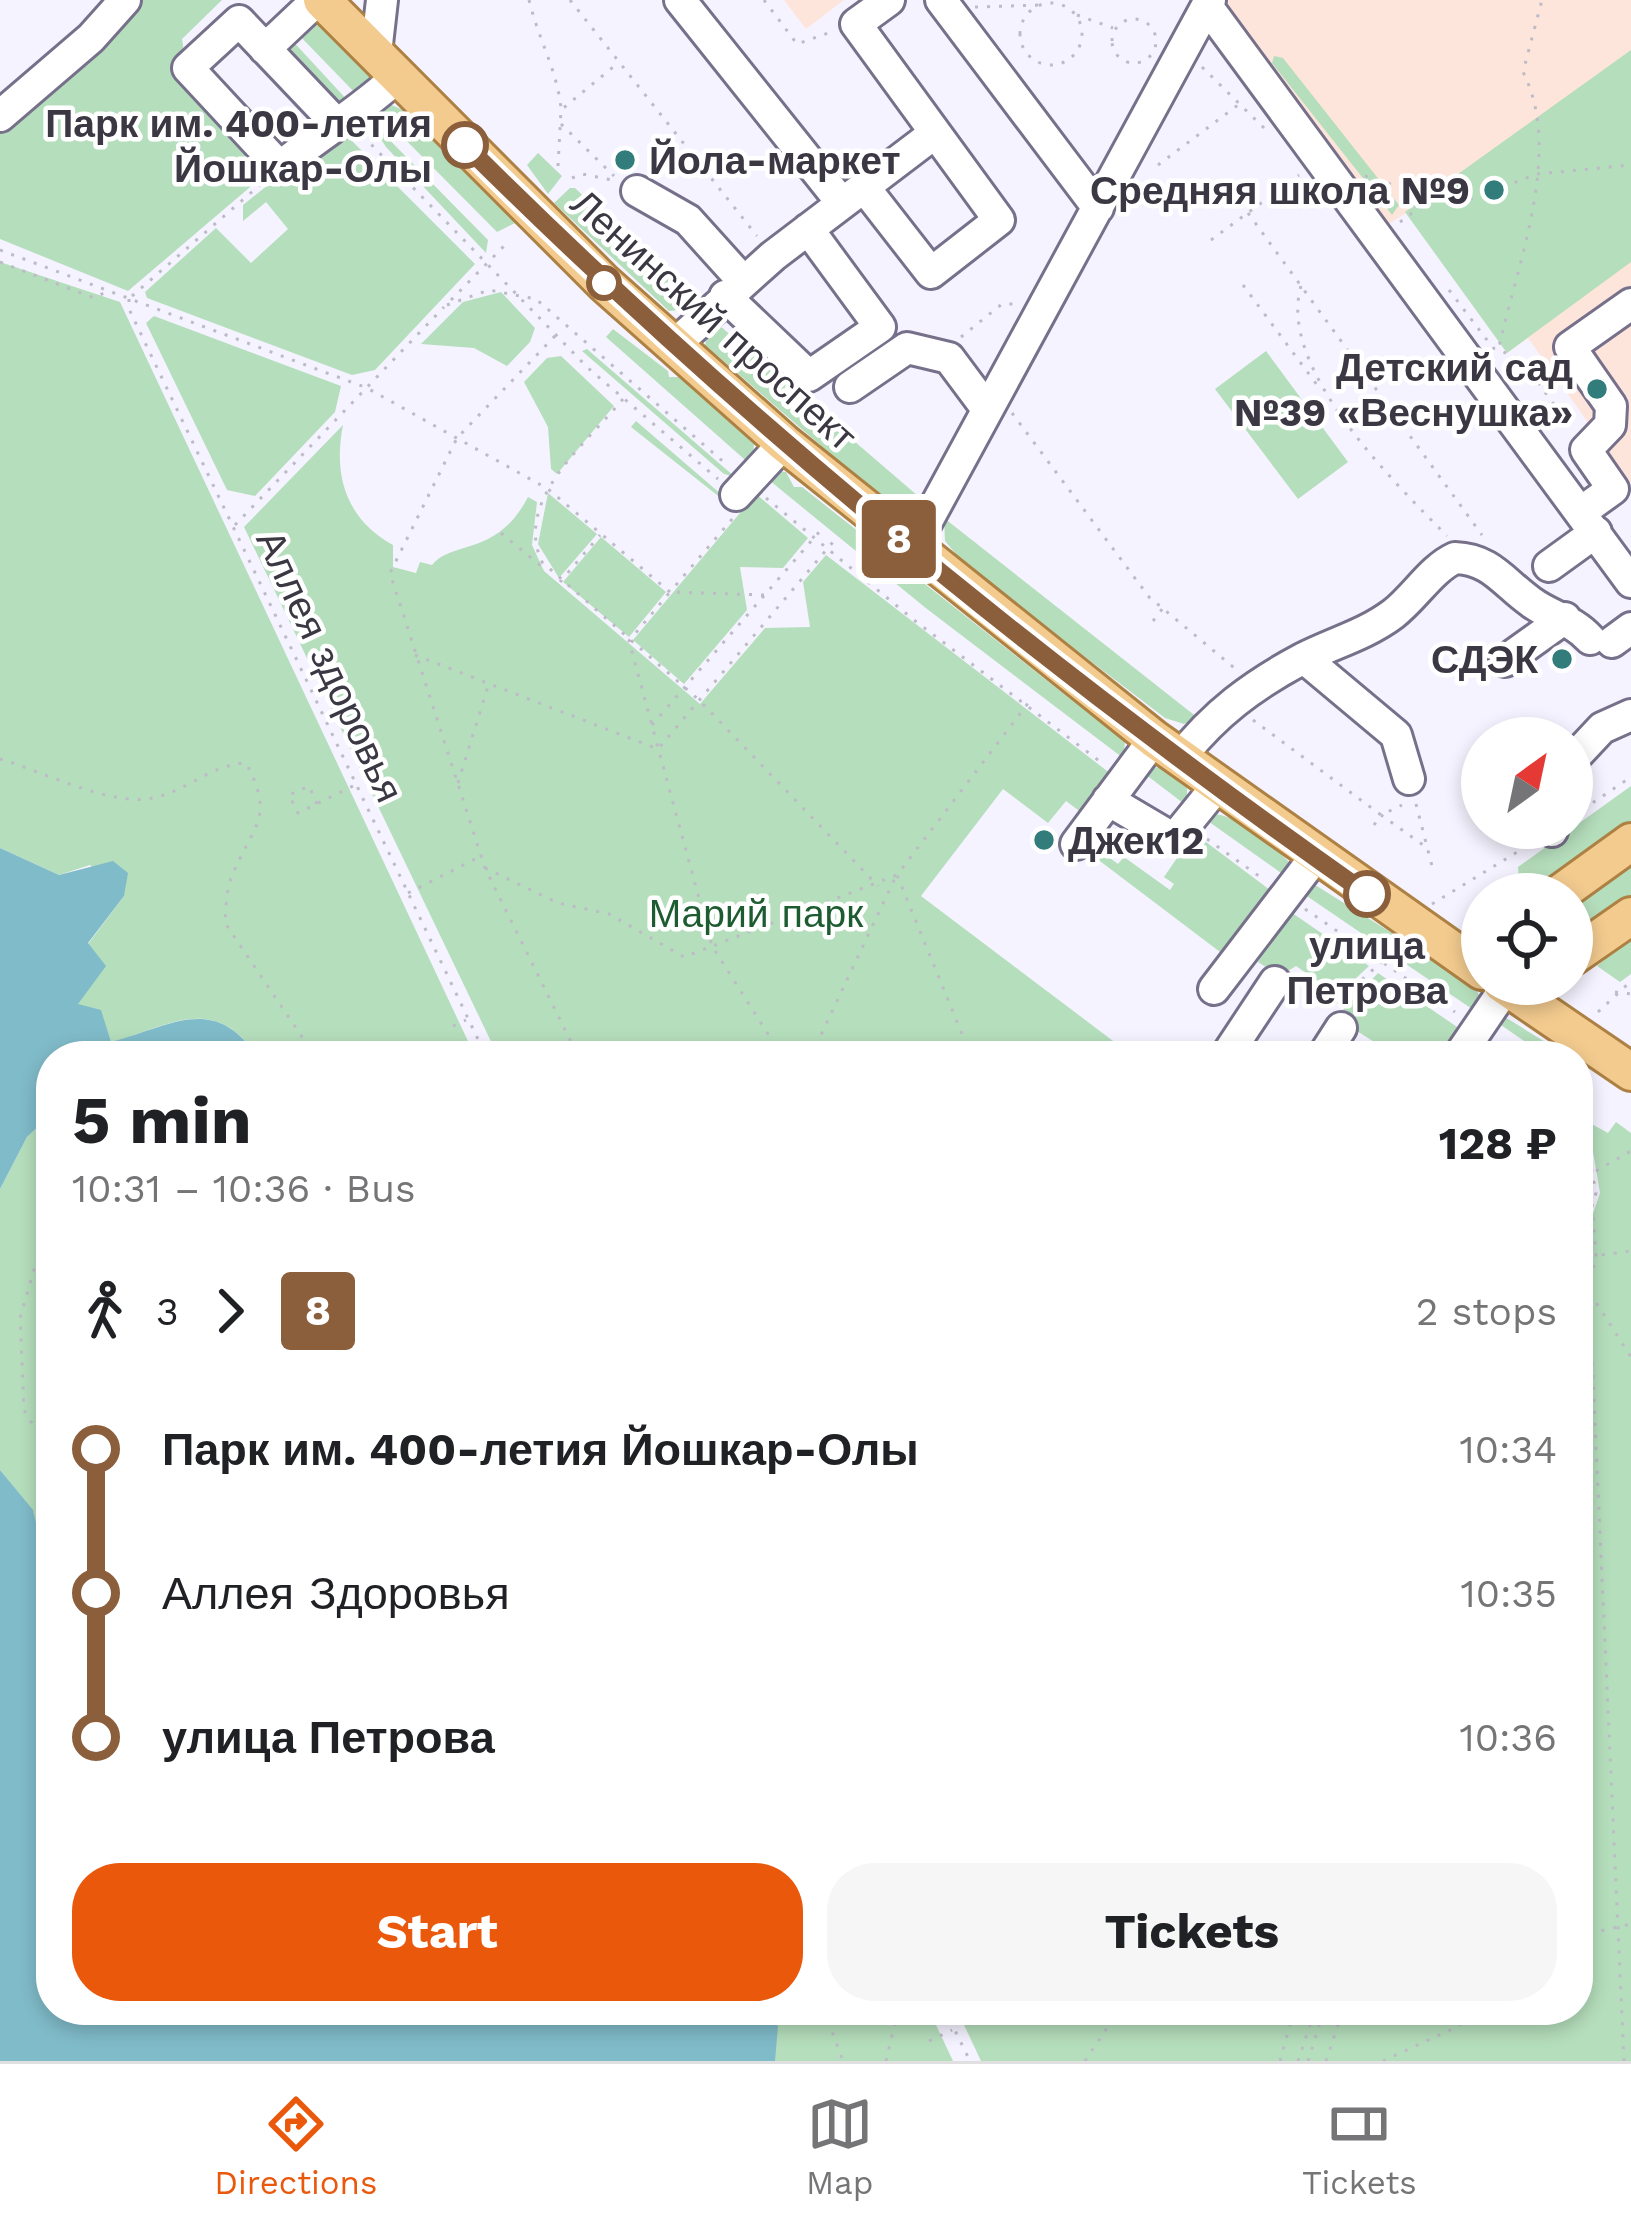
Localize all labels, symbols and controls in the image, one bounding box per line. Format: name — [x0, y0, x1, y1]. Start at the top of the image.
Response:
place label: Парк им. 400-летия Йошкар-Олы — [45, 101, 432, 191]
marker: Парк им. 400-летия Йошкар-Олы — [443, 123, 487, 167]
place label: Йола-маркет — [649, 138, 901, 183]
marker: Йола-маркет — [612, 147, 638, 173]
place label: Средняя школа №9 — [1090, 168, 1470, 213]
marker: Средняя школа №9 — [1481, 177, 1507, 203]
street label: Ленинский проспект — [562, 180, 866, 460]
unlabelled marker — [588, 267, 620, 299]
place label: Детский сад №39 «Веснушка» — [1234, 345, 1573, 435]
marker: Детский сад №39 «Веснушка» — [1584, 376, 1610, 402]
line badge: 8 — [860, 500, 938, 578]
text: 8 — [886, 514, 912, 563]
street label: Аллея здоровья — [247, 523, 413, 809]
place label: СДЭК — [1431, 637, 1538, 682]
marker: СДЭК — [1549, 646, 1575, 672]
north arrow — [1461, 717, 1593, 849]
map controls — [1461, 717, 1593, 1005]
place label: Джек12 — [1068, 818, 1204, 863]
marker: Джек12 — [1031, 827, 1057, 853]
marker: улица Петрова — [1345, 872, 1389, 916]
button: locate — [1461, 873, 1593, 1005]
park label: Марий парк — [649, 891, 864, 936]
place label: улица Петрова — [1286, 923, 1448, 1013]
text: 5 min — [72, 1082, 252, 1159]
text: 128 ₽ — [1439, 1117, 1557, 1170]
text: 10:31 – 10:36 · Bus — [72, 1166, 416, 1211]
icon: walk — [72, 1278, 138, 1344]
icon: forward — [197, 1278, 263, 1344]
text: 8 — [305, 1286, 331, 1335]
text: 3 — [156, 1289, 179, 1334]
text: 2 stops — [1416, 1289, 1557, 1334]
text: Парк им. 400-летия Йошкар-Олы — [162, 1423, 919, 1476]
text: 10:34 — [1459, 1427, 1557, 1472]
text: Аллея Здоровья — [162, 1567, 510, 1620]
text: 10:35 — [1461, 1571, 1557, 1616]
text: улица Петрова — [162, 1711, 495, 1764]
text: 10:36 — [1460, 1715, 1557, 1760]
button: Start — [72, 1863, 803, 2001]
button: Tickets — [827, 1863, 1557, 2001]
tab: Directions — [214, 2091, 377, 2202]
tab: Map — [806, 2091, 873, 2202]
tab: Tickets — [1302, 2091, 1417, 2202]

